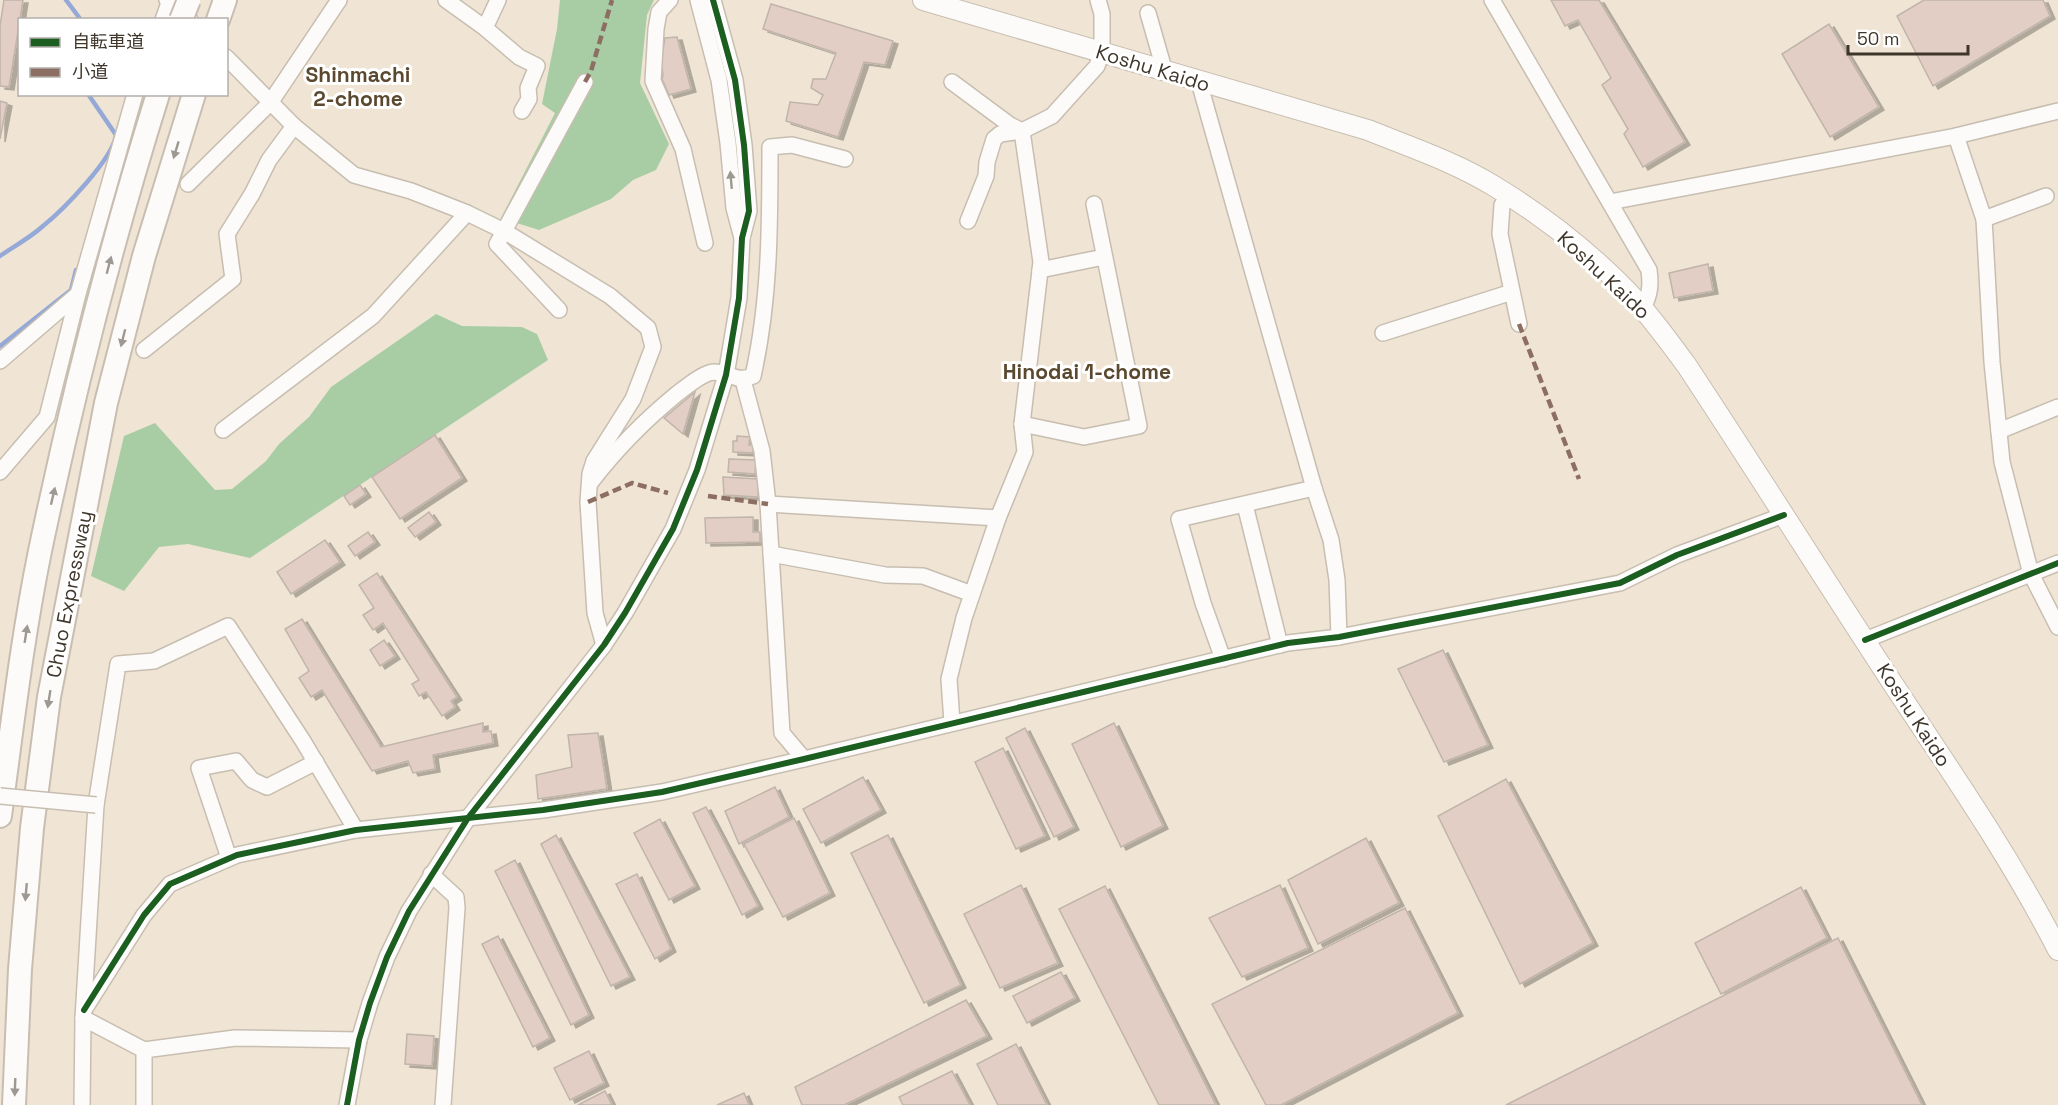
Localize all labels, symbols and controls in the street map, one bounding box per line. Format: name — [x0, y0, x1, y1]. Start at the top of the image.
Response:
legend — [18, 18, 228, 96]
scale bar — [1848, 18, 1968, 56]
text: 50 m — [1857, 27, 1899, 50]
text: 自転車道 — [72, 30, 144, 53]
street label: Koshu Kaido — [1093, 38, 1213, 98]
text: 小道 — [72, 60, 108, 83]
district label: Shinmachi 2-chome — [306, 61, 410, 112]
one-way arrow — [171, 141, 180, 159]
one-way arrow — [727, 171, 736, 190]
street label: Koshu Kaido — [1552, 225, 1656, 325]
one-way arrow — [104, 256, 114, 275]
one-way arrow — [117, 329, 127, 347]
district label: Hinodai 1-chome — [1003, 358, 1171, 385]
one-way arrow — [48, 486, 58, 505]
street label: Chuo Expressway — [40, 508, 98, 680]
one-way arrow — [22, 624, 31, 643]
street label: Koshu Kaido — [1871, 658, 1957, 772]
one-way arrow — [45, 689, 54, 708]
one-way arrow — [21, 883, 31, 902]
one-way arrow — [11, 1077, 20, 1096]

